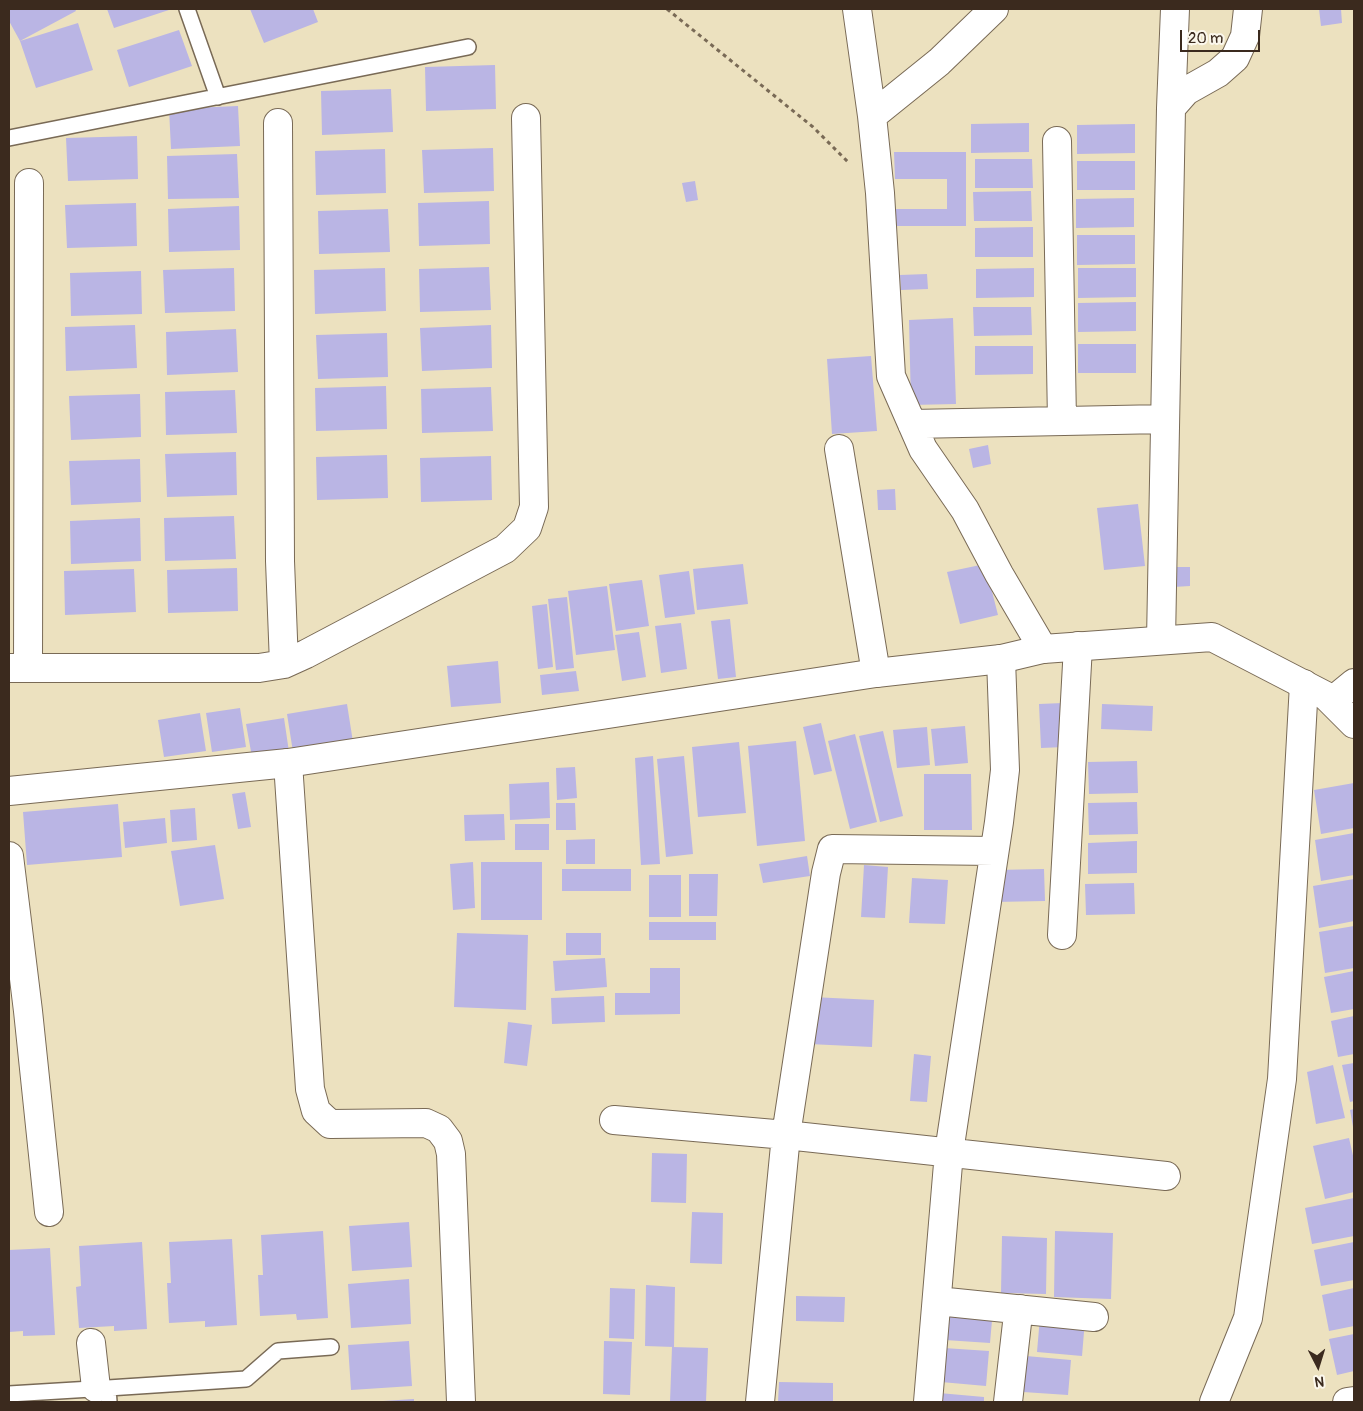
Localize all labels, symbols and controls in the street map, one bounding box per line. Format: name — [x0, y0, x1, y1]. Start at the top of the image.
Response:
scale bar — [1183, 20, 1263, 52]
text: 20 m — [1188, 29, 1223, 48]
north arrow — [1293, 1341, 1343, 1391]
text: N — [1314, 1373, 1325, 1390]

